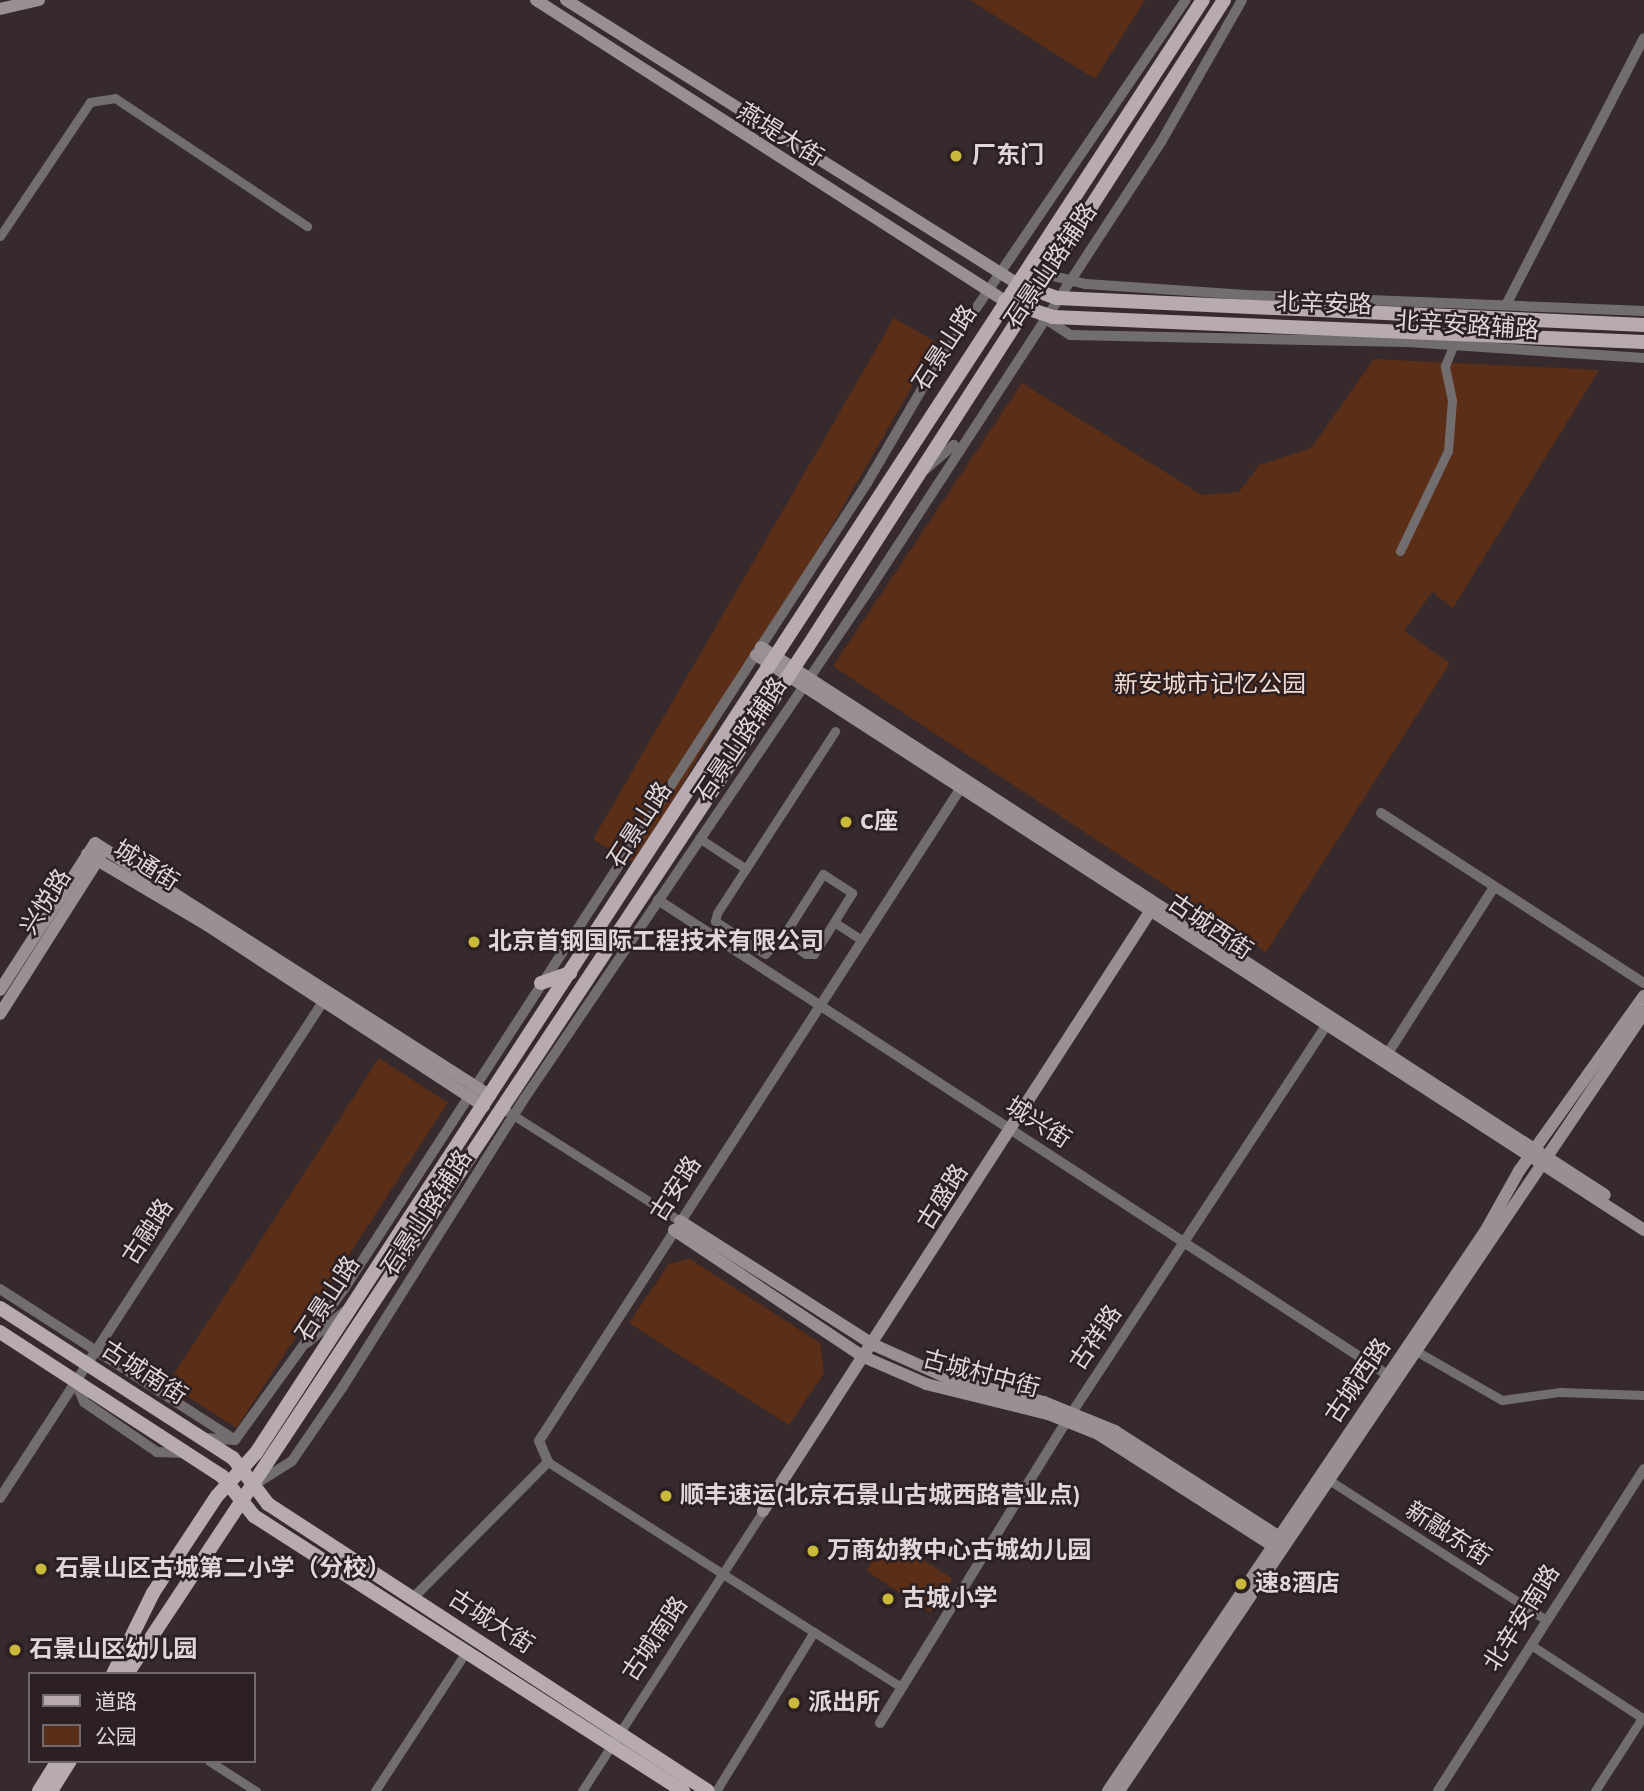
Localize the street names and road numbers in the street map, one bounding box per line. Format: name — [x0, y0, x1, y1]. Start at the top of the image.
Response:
street label: 燕堤大街 — [732, 97, 828, 173]
street label: 石景山路辅路 — [999, 198, 1103, 334]
street label: 北辛安路 — [1276, 288, 1372, 320]
street label: 石景山路 — [907, 300, 983, 396]
street label: 北辛安路辅路 — [1394, 307, 1540, 345]
street label: 石景山路辅路 — [689, 672, 793, 808]
street label: 石景山路 — [602, 777, 678, 873]
street label: 城通街 — [108, 835, 184, 897]
street label: 兴悦路 — [15, 864, 77, 940]
street label: 古城西街 — [1162, 888, 1258, 966]
street label: 城兴街 — [1000, 1091, 1076, 1155]
street label: 石景山路辅路 — [376, 1145, 478, 1281]
street label: 古安路 — [644, 1151, 708, 1227]
street label: 古盛路 — [912, 1159, 974, 1235]
street label: 古融路 — [116, 1194, 180, 1270]
street label: 石景山路 — [290, 1251, 366, 1347]
street label: 古祥路 — [1064, 1300, 1128, 1376]
street label: 古城西路 — [1319, 1333, 1397, 1429]
street label: 古城南街 — [96, 1335, 192, 1411]
street label: 古城村中街 — [919, 1345, 1043, 1403]
street label: 新融东街 — [1400, 1496, 1496, 1572]
street label: 北辛安南路 — [1478, 1559, 1566, 1677]
street label: 古城大街 — [443, 1584, 539, 1660]
street label: 古城南路 — [616, 1591, 694, 1687]

